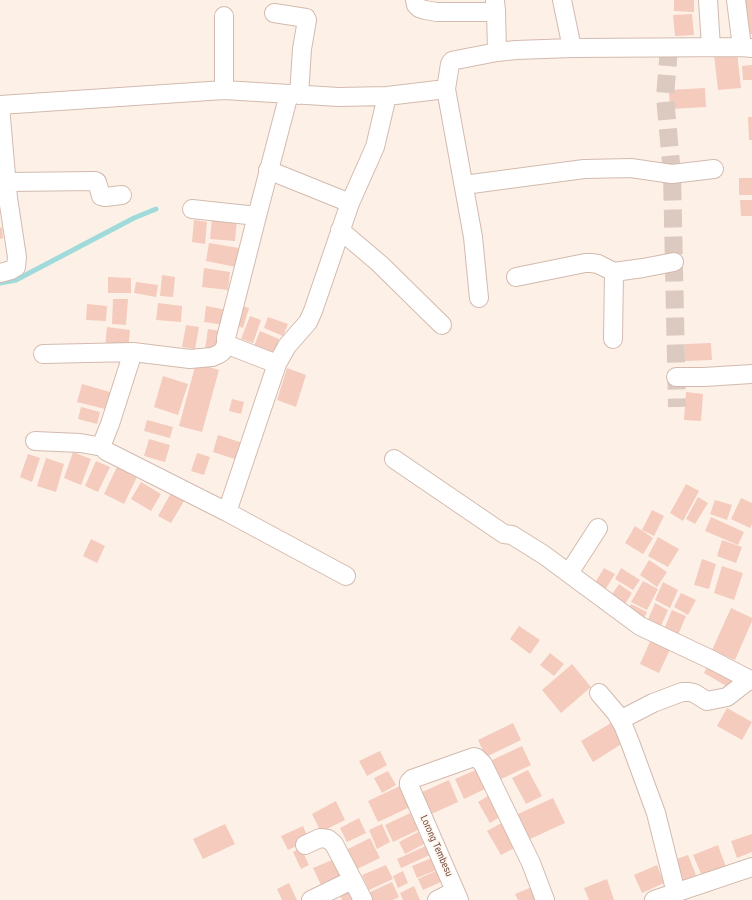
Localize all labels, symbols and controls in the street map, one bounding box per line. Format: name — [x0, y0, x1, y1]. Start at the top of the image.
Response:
street label: Lorong Tembesu — [417, 814, 455, 878]

